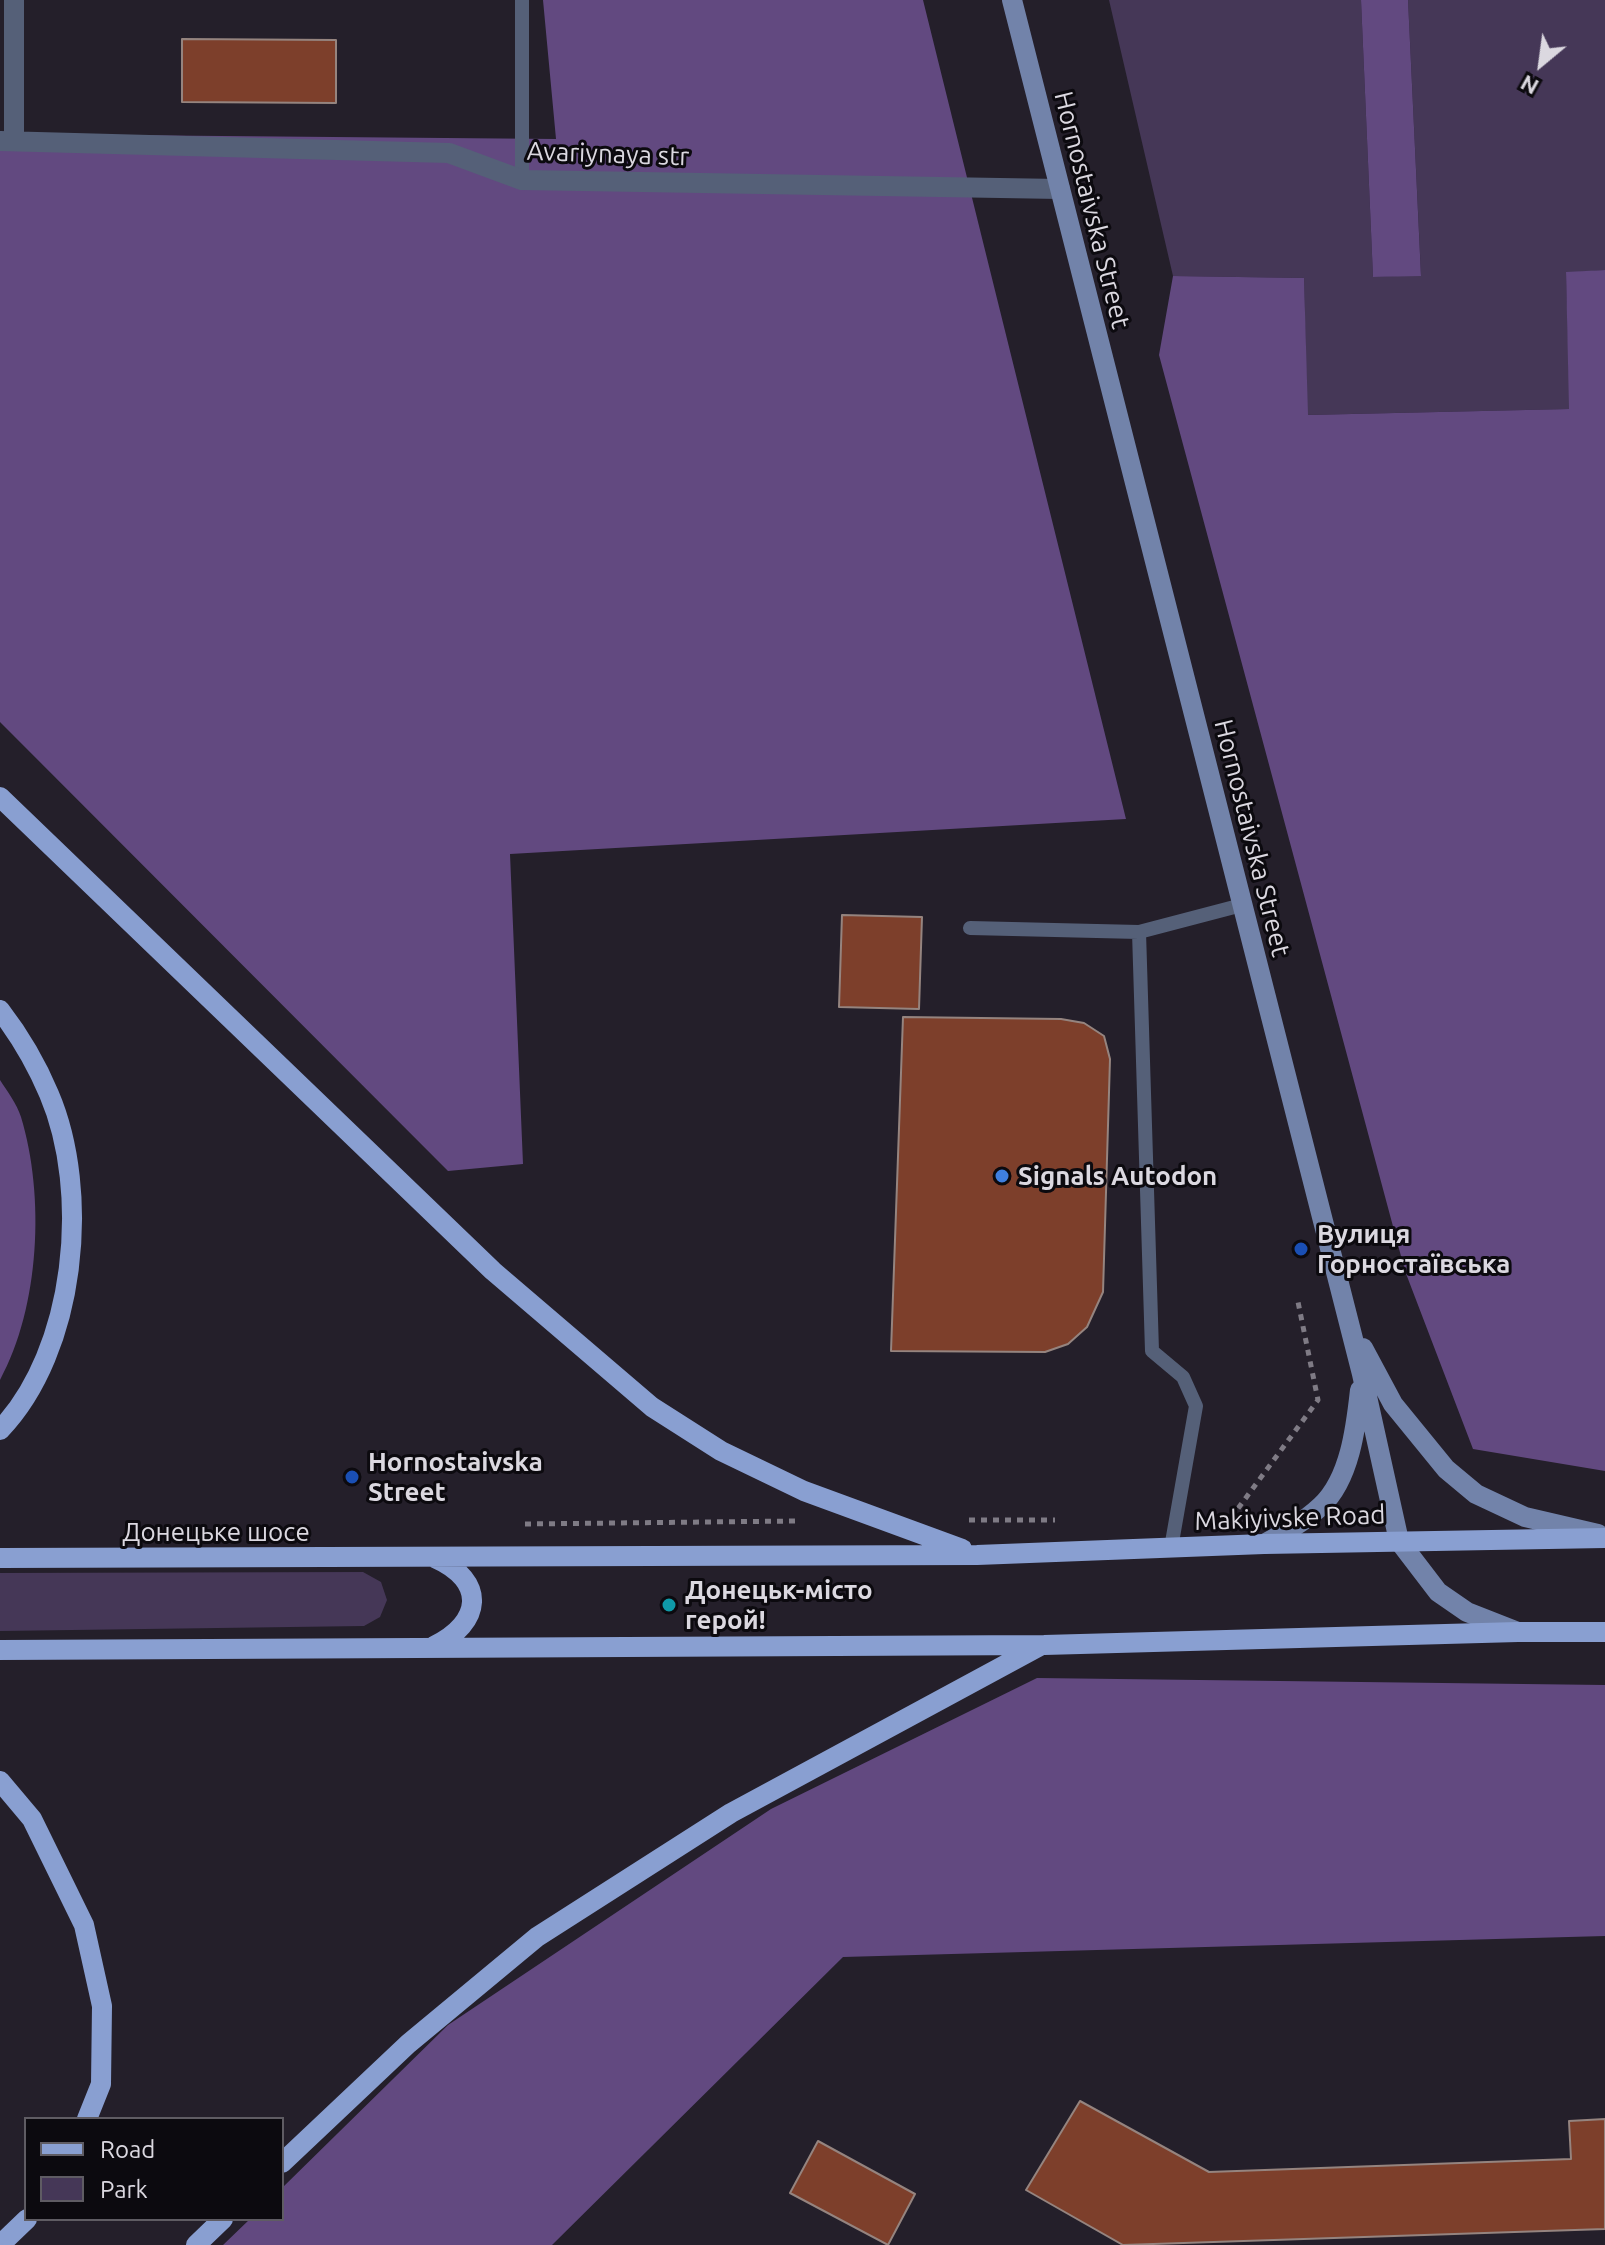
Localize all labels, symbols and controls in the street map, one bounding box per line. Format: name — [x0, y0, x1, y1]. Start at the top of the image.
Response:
north arrow — [1501, 24, 1581, 104]
text: N — [1516, 71, 1542, 100]
street label: Hornostaivska Street — [1047, 88, 1137, 332]
street label: Avariynaya str — [526, 136, 690, 172]
street label: Hornostaivska Street — [1207, 716, 1297, 960]
place label: Signals Autodon — [1018, 1160, 1217, 1192]
marker: Signals Autodon — [993, 1167, 1011, 1185]
place label: Вулиця Горностаївська — [1317, 1218, 1510, 1280]
marker: Вулиця Горностаївська — [1292, 1240, 1310, 1258]
place label: Hornostaivska Street — [368, 1446, 543, 1508]
marker: Hornostaivska Street — [343, 1468, 361, 1486]
street label: Makiyivske Road — [1194, 1499, 1386, 1537]
street label: Донецьке шосе — [122, 1516, 310, 1548]
place label: Донецьк-місто герой! — [685, 1574, 873, 1636]
marker: Донецьк-місто герой! — [660, 1596, 678, 1614]
legend — [24, 2117, 284, 2221]
text: Road — [100, 2136, 155, 2163]
text: Park — [100, 2176, 148, 2203]

